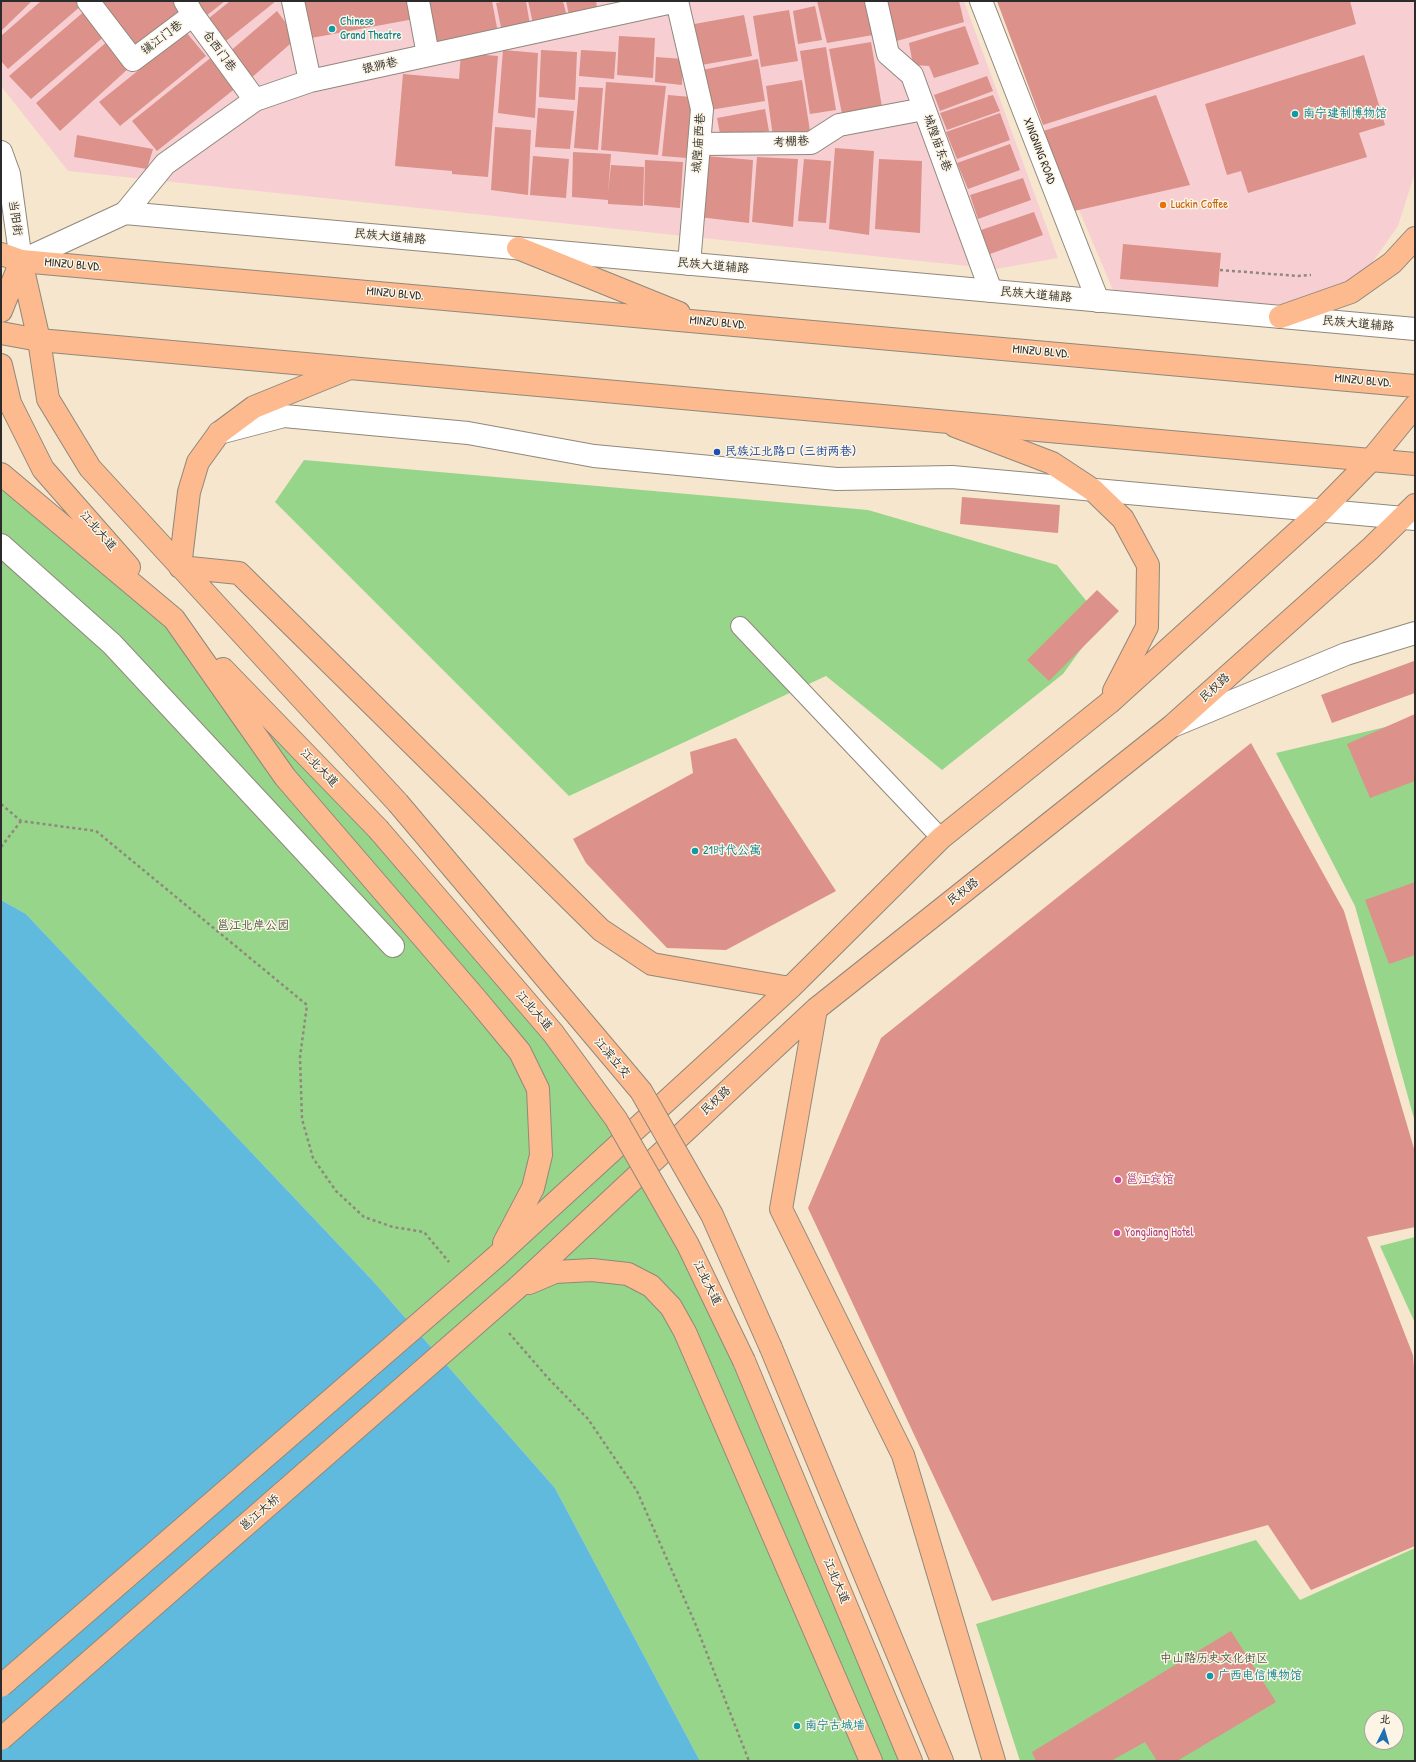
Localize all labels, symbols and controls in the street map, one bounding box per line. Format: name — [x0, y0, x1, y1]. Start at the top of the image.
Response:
place label: Chinese Grand Theatre — [340, 15, 402, 43]
street label: 镇江门巷 — [138, 18, 186, 58]
marker: Chinese Grand Theatre — [327, 24, 337, 34]
street label: 仓西门巷 — [199, 27, 239, 75]
street label: 银狮巷 — [361, 55, 399, 77]
place label: 南宁建制博物馆 — [1303, 107, 1387, 121]
marker: 南宁建制博物馆 — [1290, 109, 1300, 119]
street label: 城隍庙东巷 — [920, 112, 954, 174]
street label: 城隍庙西巷 — [690, 113, 708, 173]
street label: XINGNING ROAD — [1020, 116, 1058, 186]
street label: 考棚巷 — [773, 134, 809, 150]
place label: Luckin Coffee — [1171, 198, 1228, 212]
street label: 当阳街 — [5, 199, 25, 237]
marker: Luckin Coffee — [1158, 200, 1168, 210]
street label: 民族大道辅路 — [354, 227, 426, 247]
street label: MINZU BLVD. — [44, 255, 102, 275]
street label: 民族大道辅路 — [677, 256, 749, 276]
street label: MINZU BLVD. — [366, 284, 424, 304]
street label: 民族大道辅路 — [1000, 285, 1072, 305]
street label: MINZU BLVD. — [689, 313, 747, 333]
street label: 民族大道辅路 — [1322, 314, 1394, 334]
street label: MINZU BLVD. — [1012, 342, 1070, 362]
street label: MINZU BLVD. — [1334, 371, 1392, 391]
place label: 民族江北路口 (三街两巷) — [725, 445, 856, 459]
marker: 民族江北路口 (三街两巷) — [712, 447, 722, 457]
street label: 江北大道 — [77, 508, 119, 554]
street label: 民权路 — [1197, 671, 1233, 705]
street label: 江北大道 — [297, 746, 341, 790]
place label: 21时代公寓 — [703, 844, 761, 858]
marker: 21时代公寓 — [690, 846, 700, 856]
street label: 民权路 — [944, 875, 982, 909]
park label: 邕江北岸公园 — [217, 919, 289, 933]
street label: 江北大道 — [513, 988, 555, 1034]
street label: 江滨立交 — [591, 1035, 633, 1081]
street label: 民权路 — [698, 1083, 734, 1119]
place label: 邕江宾馆 — [1126, 1173, 1174, 1187]
marker: 邕江宾馆 — [1113, 1175, 1123, 1185]
place label: YongJiang Hotel — [1125, 1226, 1194, 1240]
marker: YongJiang Hotel — [1112, 1228, 1122, 1238]
street label: 江北大道 — [690, 1258, 724, 1308]
street label: 邕江大桥 — [237, 1492, 283, 1534]
street label: 江北大道 — [820, 1556, 852, 1606]
park label: 中山路历史文化街区 — [1160, 1652, 1268, 1666]
place label: 广西电信博物馆 — [1218, 1669, 1302, 1683]
marker: 广西电信博物馆 — [1205, 1671, 1215, 1681]
north arrow — [1364, 1710, 1404, 1750]
text: 北 — [1379, 1712, 1391, 1726]
place label: 南宁古城墙 — [805, 1719, 865, 1733]
marker: 南宁古城墙 — [792, 1721, 802, 1731]

